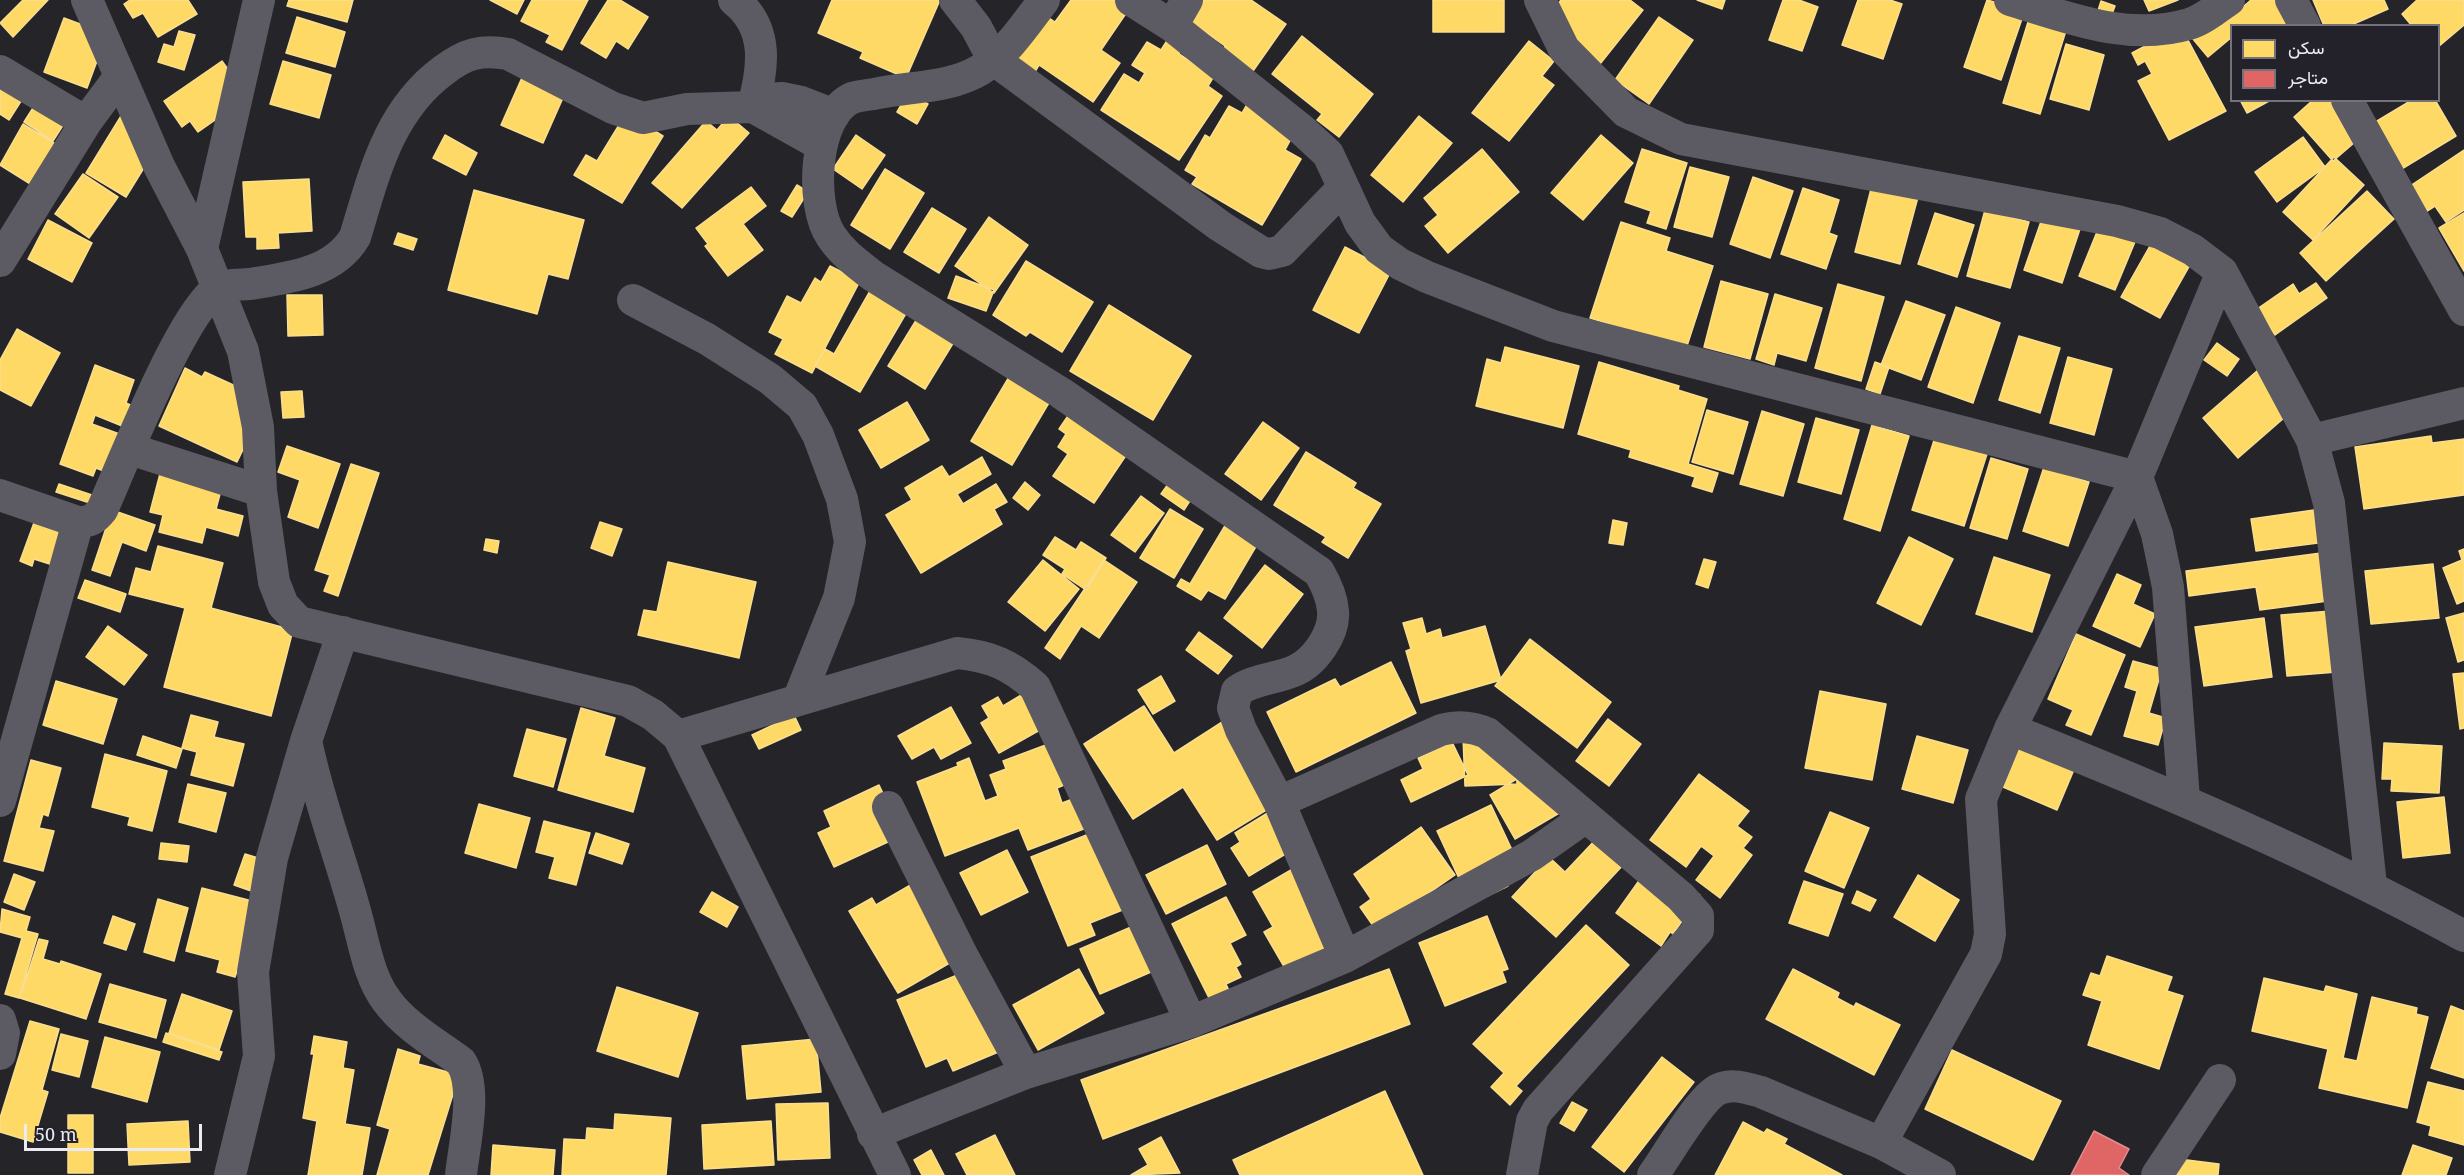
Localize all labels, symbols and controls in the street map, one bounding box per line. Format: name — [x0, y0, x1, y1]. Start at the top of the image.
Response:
legend — [2230, 24, 2440, 102]
text: سكن — [2288, 35, 2324, 59]
text: متاجر — [2288, 65, 2328, 89]
scale bar — [27, 1112, 206, 1150]
text: 50 m — [35, 1122, 77, 1146]

